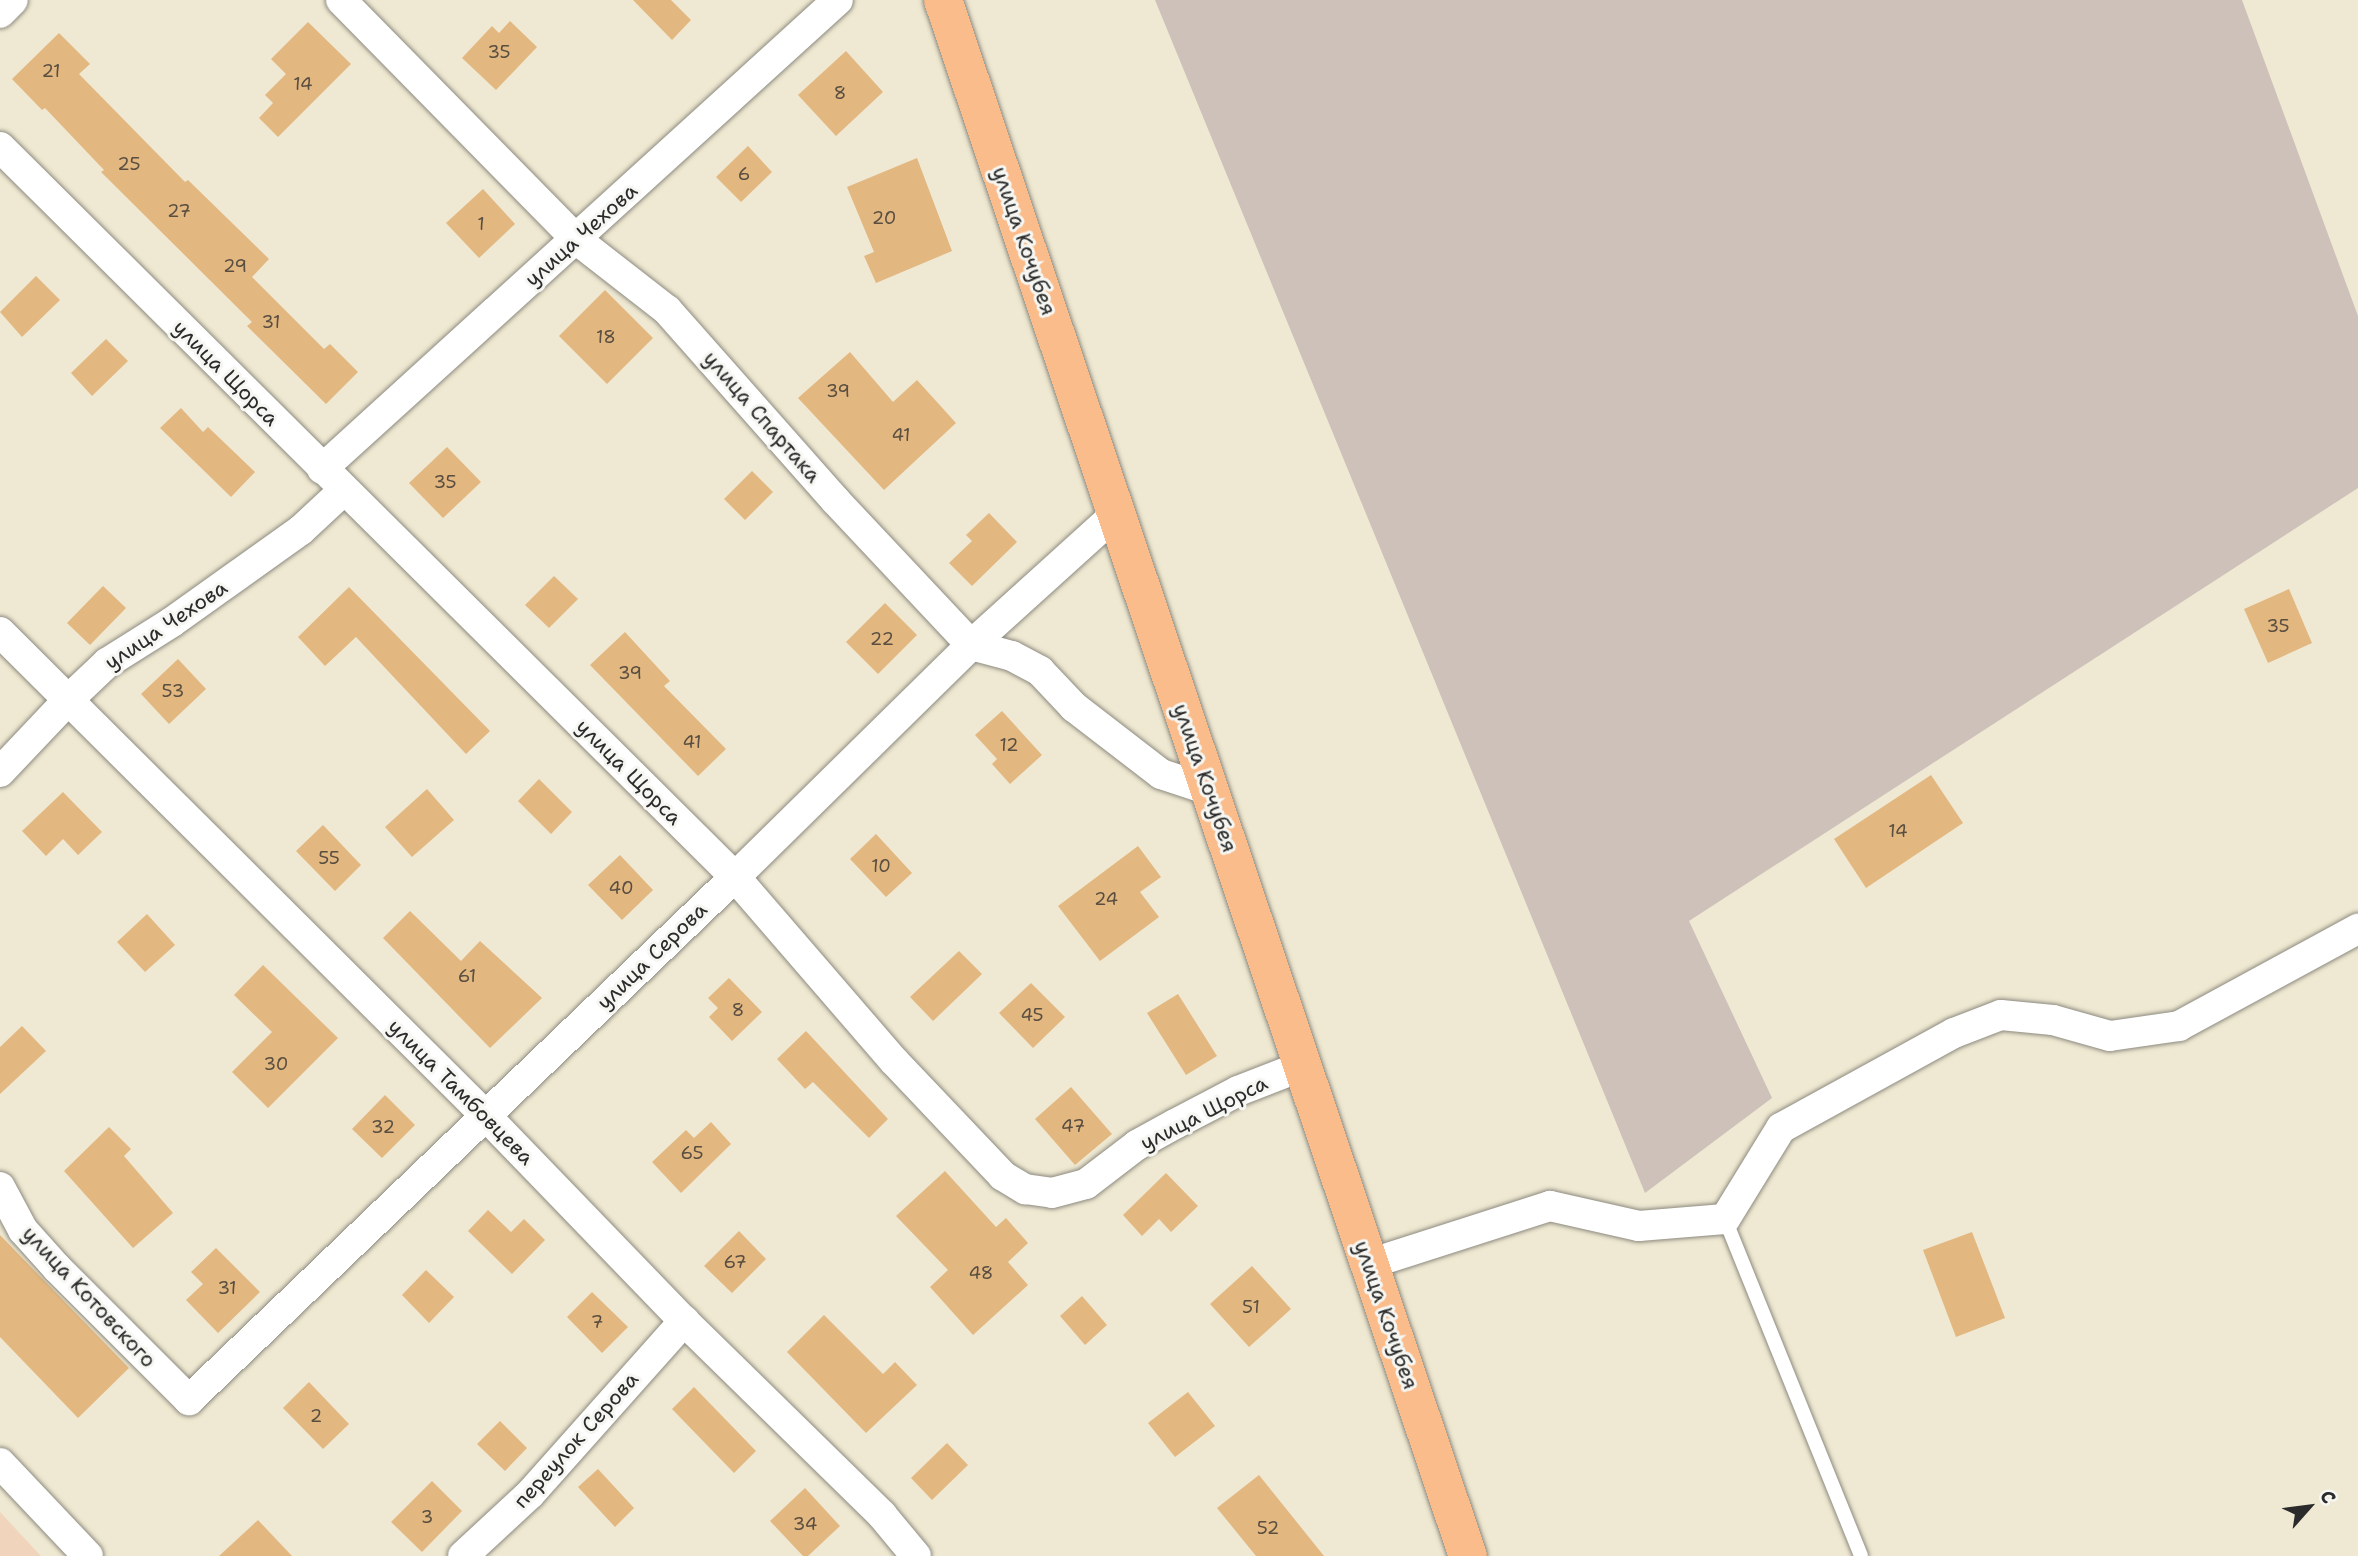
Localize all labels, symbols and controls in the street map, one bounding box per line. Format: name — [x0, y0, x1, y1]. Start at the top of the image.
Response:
house number: 35 — [487, 41, 511, 63]
house number: 21 — [41, 60, 61, 82]
house number: 14 — [293, 73, 313, 95]
house number: 8 — [834, 82, 846, 104]
house number: 25 — [117, 153, 141, 175]
house number: 6 — [738, 163, 750, 185]
street label: улица Кочубея — [987, 164, 1061, 318]
street label: улица Чехова — [520, 178, 642, 292]
house number: 27 — [167, 200, 191, 222]
house number: 20 — [872, 207, 896, 229]
house number: 1 — [477, 213, 485, 235]
house number: 29 — [223, 255, 247, 277]
house number: 31 — [261, 311, 281, 333]
street label: улица Щорса — [168, 315, 284, 431]
house number: 18 — [596, 326, 616, 348]
street label: улица Спартака — [698, 346, 826, 488]
house number: 39 — [826, 380, 850, 402]
house number: 41 — [891, 424, 911, 446]
house number: 35 — [433, 471, 457, 493]
street label: улица Чехова — [100, 575, 232, 675]
house number: 35 — [2266, 615, 2290, 637]
house number: 22 — [870, 628, 894, 650]
house number: 39 — [618, 662, 642, 684]
house number: 53 — [162, 680, 184, 702]
street label: улица Кочубея — [1168, 701, 1242, 855]
street label: улица Щорса — [571, 714, 687, 830]
house number: 41 — [682, 731, 702, 753]
house number: 12 — [999, 734, 1019, 756]
house number: 14 — [1888, 820, 1908, 842]
house number: 55 — [318, 847, 340, 869]
house number: 10 — [871, 855, 891, 877]
house number: 40 — [608, 877, 634, 899]
house number: 24 — [1094, 888, 1118, 910]
street label: улица Серова — [592, 897, 712, 1015]
house number: 61 — [458, 965, 476, 987]
house number: 8 — [732, 999, 744, 1021]
house number: 45 — [1020, 1004, 1044, 1026]
street label: улица Тамбовцева — [383, 1014, 539, 1170]
house number: 30 — [264, 1053, 288, 1075]
street label: улица Щорса — [1136, 1070, 1272, 1156]
house number: 47 — [1061, 1115, 1085, 1137]
house number: 32 — [371, 1116, 395, 1138]
house number: 65 — [681, 1142, 703, 1164]
street label: улица Котовского — [17, 1221, 161, 1373]
street label: улица Кочубея — [1349, 1238, 1423, 1392]
house number: 67 — [723, 1251, 747, 1273]
house number: 48 — [969, 1262, 993, 1284]
house number: 31 — [217, 1277, 237, 1299]
house number: 51 — [1242, 1296, 1260, 1318]
house number: 7 — [591, 1311, 603, 1333]
street label: переулок Серова — [508, 1367, 644, 1513]
house number: 2 — [310, 1405, 322, 1427]
north arrow — [2274, 1472, 2344, 1542]
text: С — [2314, 1486, 2342, 1508]
house number: 3 — [421, 1506, 433, 1528]
house number: 34 — [793, 1513, 817, 1535]
house number: 52 — [1257, 1517, 1279, 1539]

